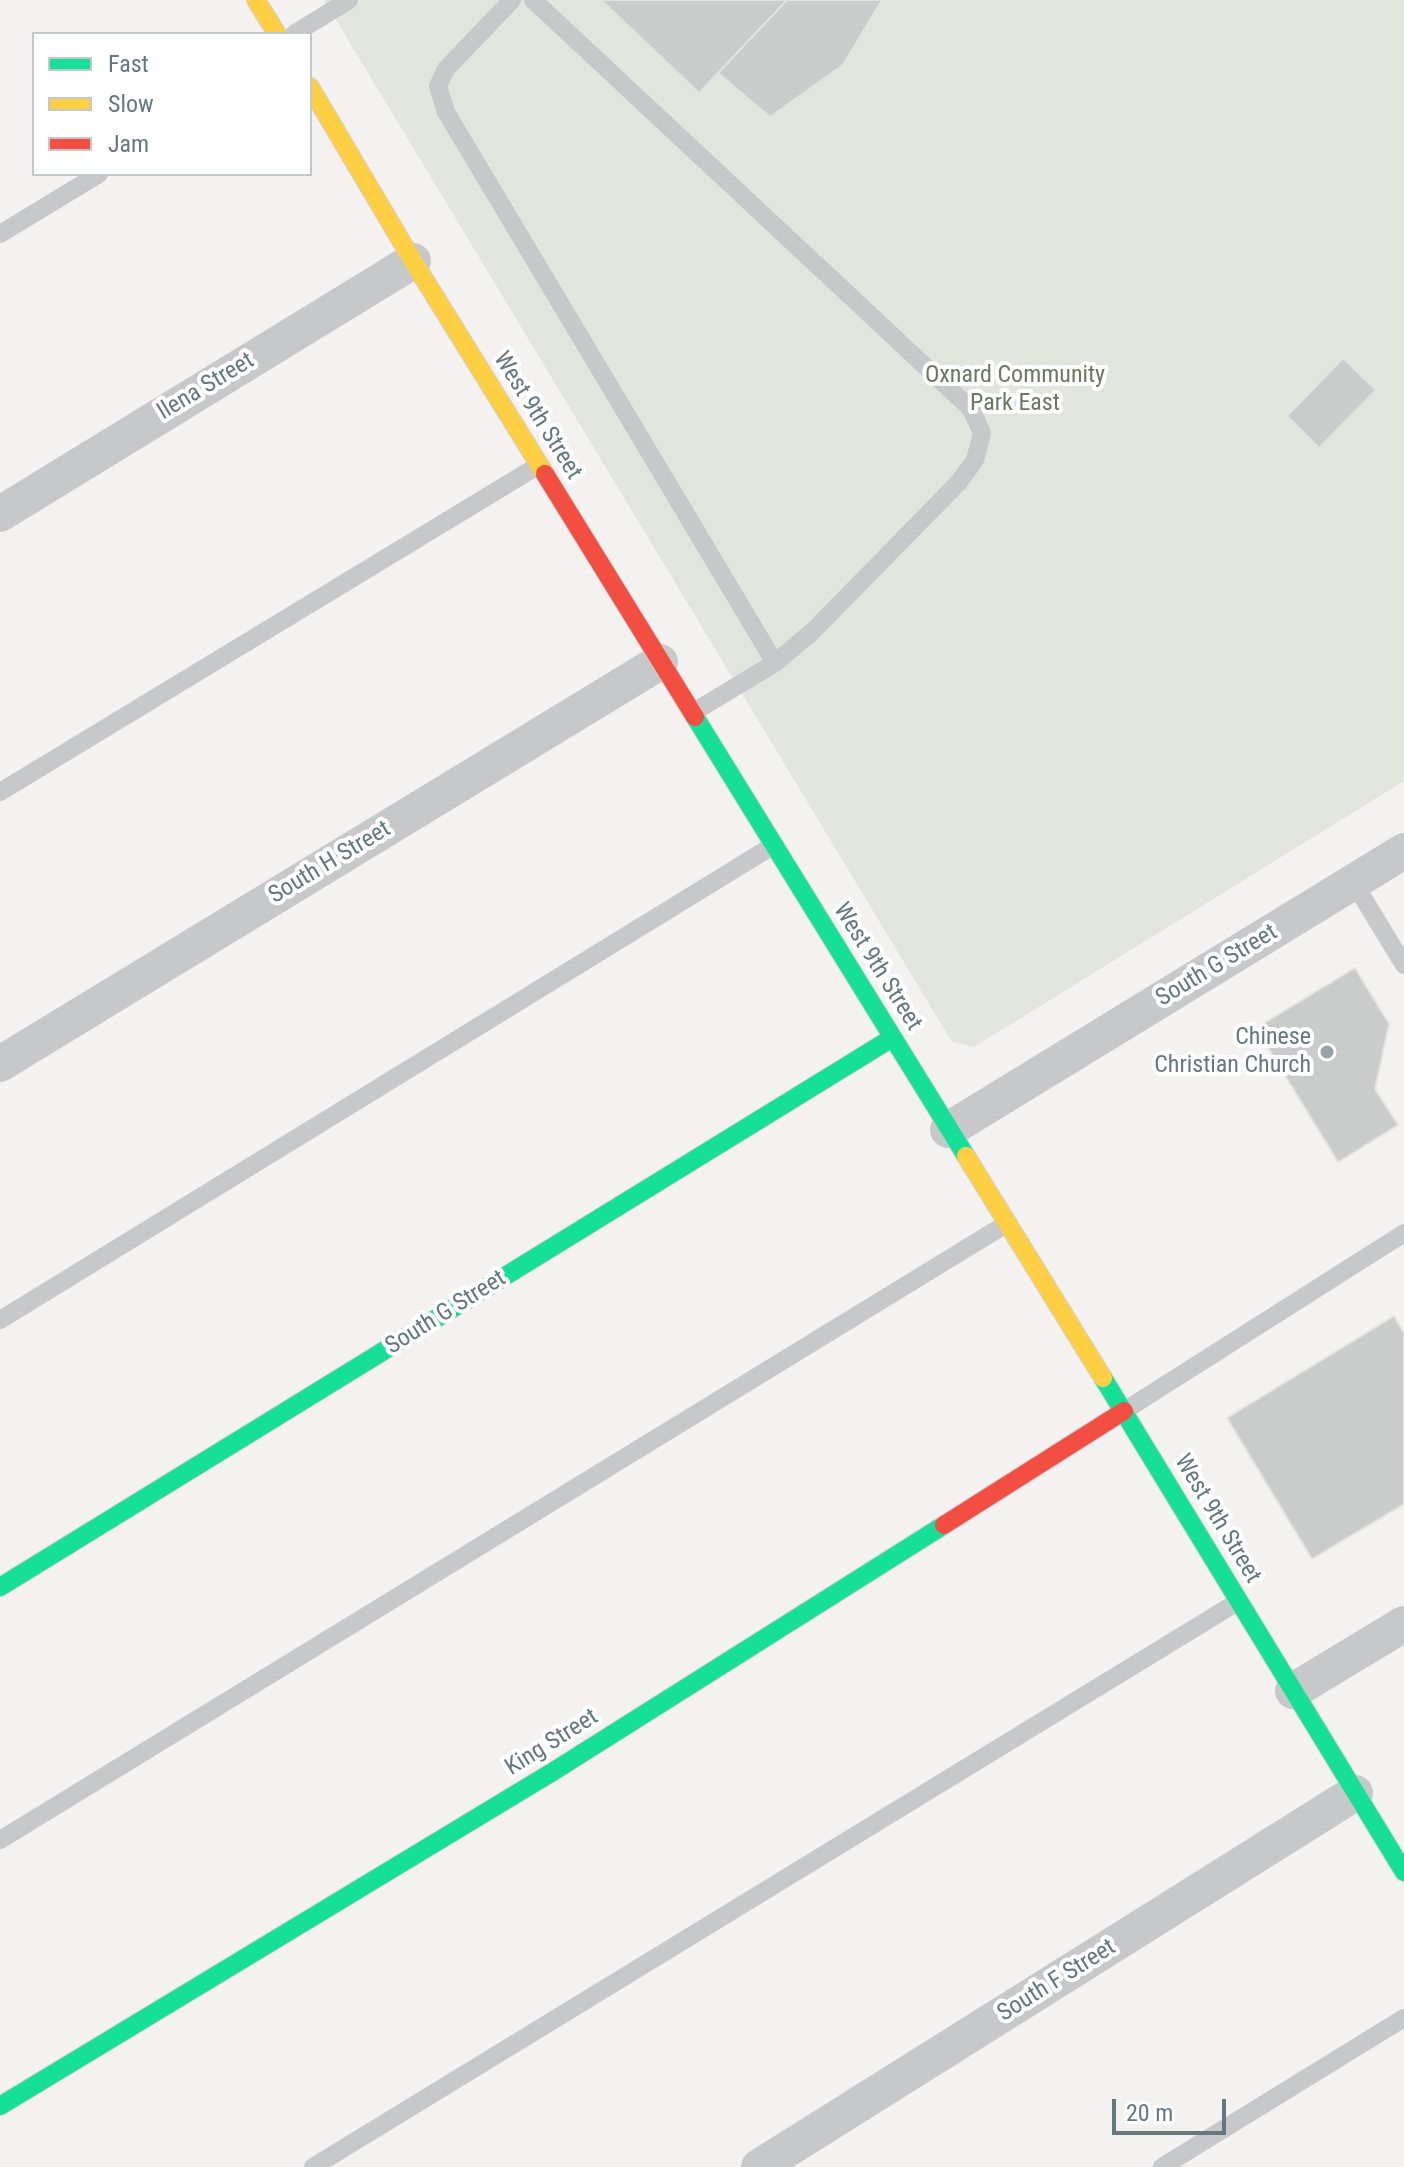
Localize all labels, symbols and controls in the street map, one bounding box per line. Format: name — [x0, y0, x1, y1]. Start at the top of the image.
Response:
legend — [32, 32, 312, 176]
text: Fast — [108, 50, 149, 78]
text: Slow — [108, 90, 154, 118]
text: Jam — [108, 130, 149, 158]
street label: Ilena Street — [152, 347, 260, 427]
street label: West 9th Street — [486, 347, 588, 485]
park label: Oxnard Community Park East — [925, 362, 1105, 418]
street label: South H Street — [264, 815, 396, 911]
street label: West 9th Street — [826, 898, 928, 1036]
street label: South G Street — [1151, 919, 1283, 1013]
place label: Chinese Christian Church — [1154, 1024, 1311, 1080]
marker: Chinese Christian Church — [1318, 1043, 1336, 1061]
street label: South G Street — [381, 1265, 511, 1361]
street label: West 9th Street — [1167, 1449, 1267, 1589]
street label: King Street — [500, 1703, 604, 1783]
street label: South F Street — [993, 1933, 1121, 2029]
scale bar — [1116, 2083, 1230, 2133]
text: 20 m — [1126, 2099, 1173, 2127]

